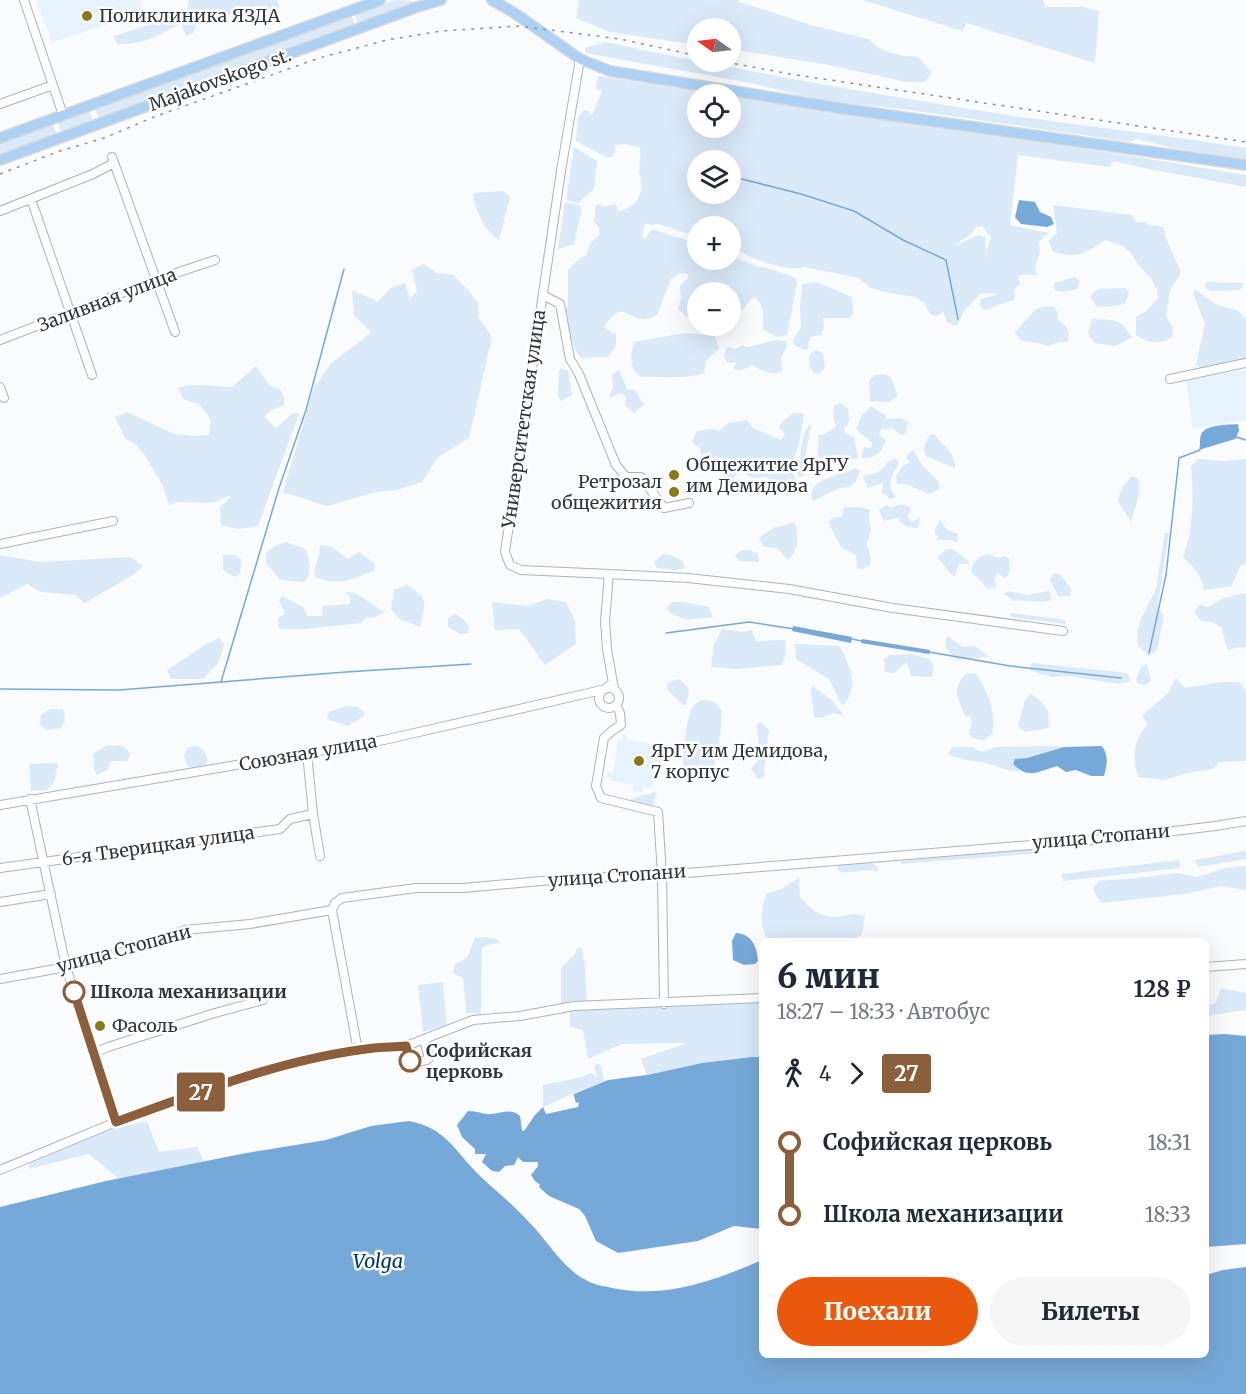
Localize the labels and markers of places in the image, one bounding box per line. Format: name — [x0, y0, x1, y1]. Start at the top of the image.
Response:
place label: Поликлиника ЯЗДА — [99, 4, 280, 27]
marker: Поликлиника ЯЗДА — [80, 9, 94, 23]
place label: Общежитие ЯрГУ им Демидова — [686, 453, 849, 497]
marker: Общежитие ЯрГУ им Демидова — [667, 468, 681, 482]
place label: Ретрозал общежития — [551, 470, 662, 514]
marker: Ретрозал общежития — [667, 485, 681, 499]
place label: ЯрГУ им Демидова, 7 корпус — [651, 739, 828, 783]
marker: ЯрГУ им Демидова, 7 корпус — [632, 754, 646, 768]
place label: Школа механизации — [90, 980, 287, 1003]
marker: Школа механизации — [63, 981, 85, 1003]
place label: Фасоль — [112, 1014, 178, 1037]
marker: Фасоль — [93, 1019, 107, 1033]
place label: Софийская церковь — [426, 1039, 532, 1083]
marker: Софийская церковь — [399, 1050, 421, 1072]

